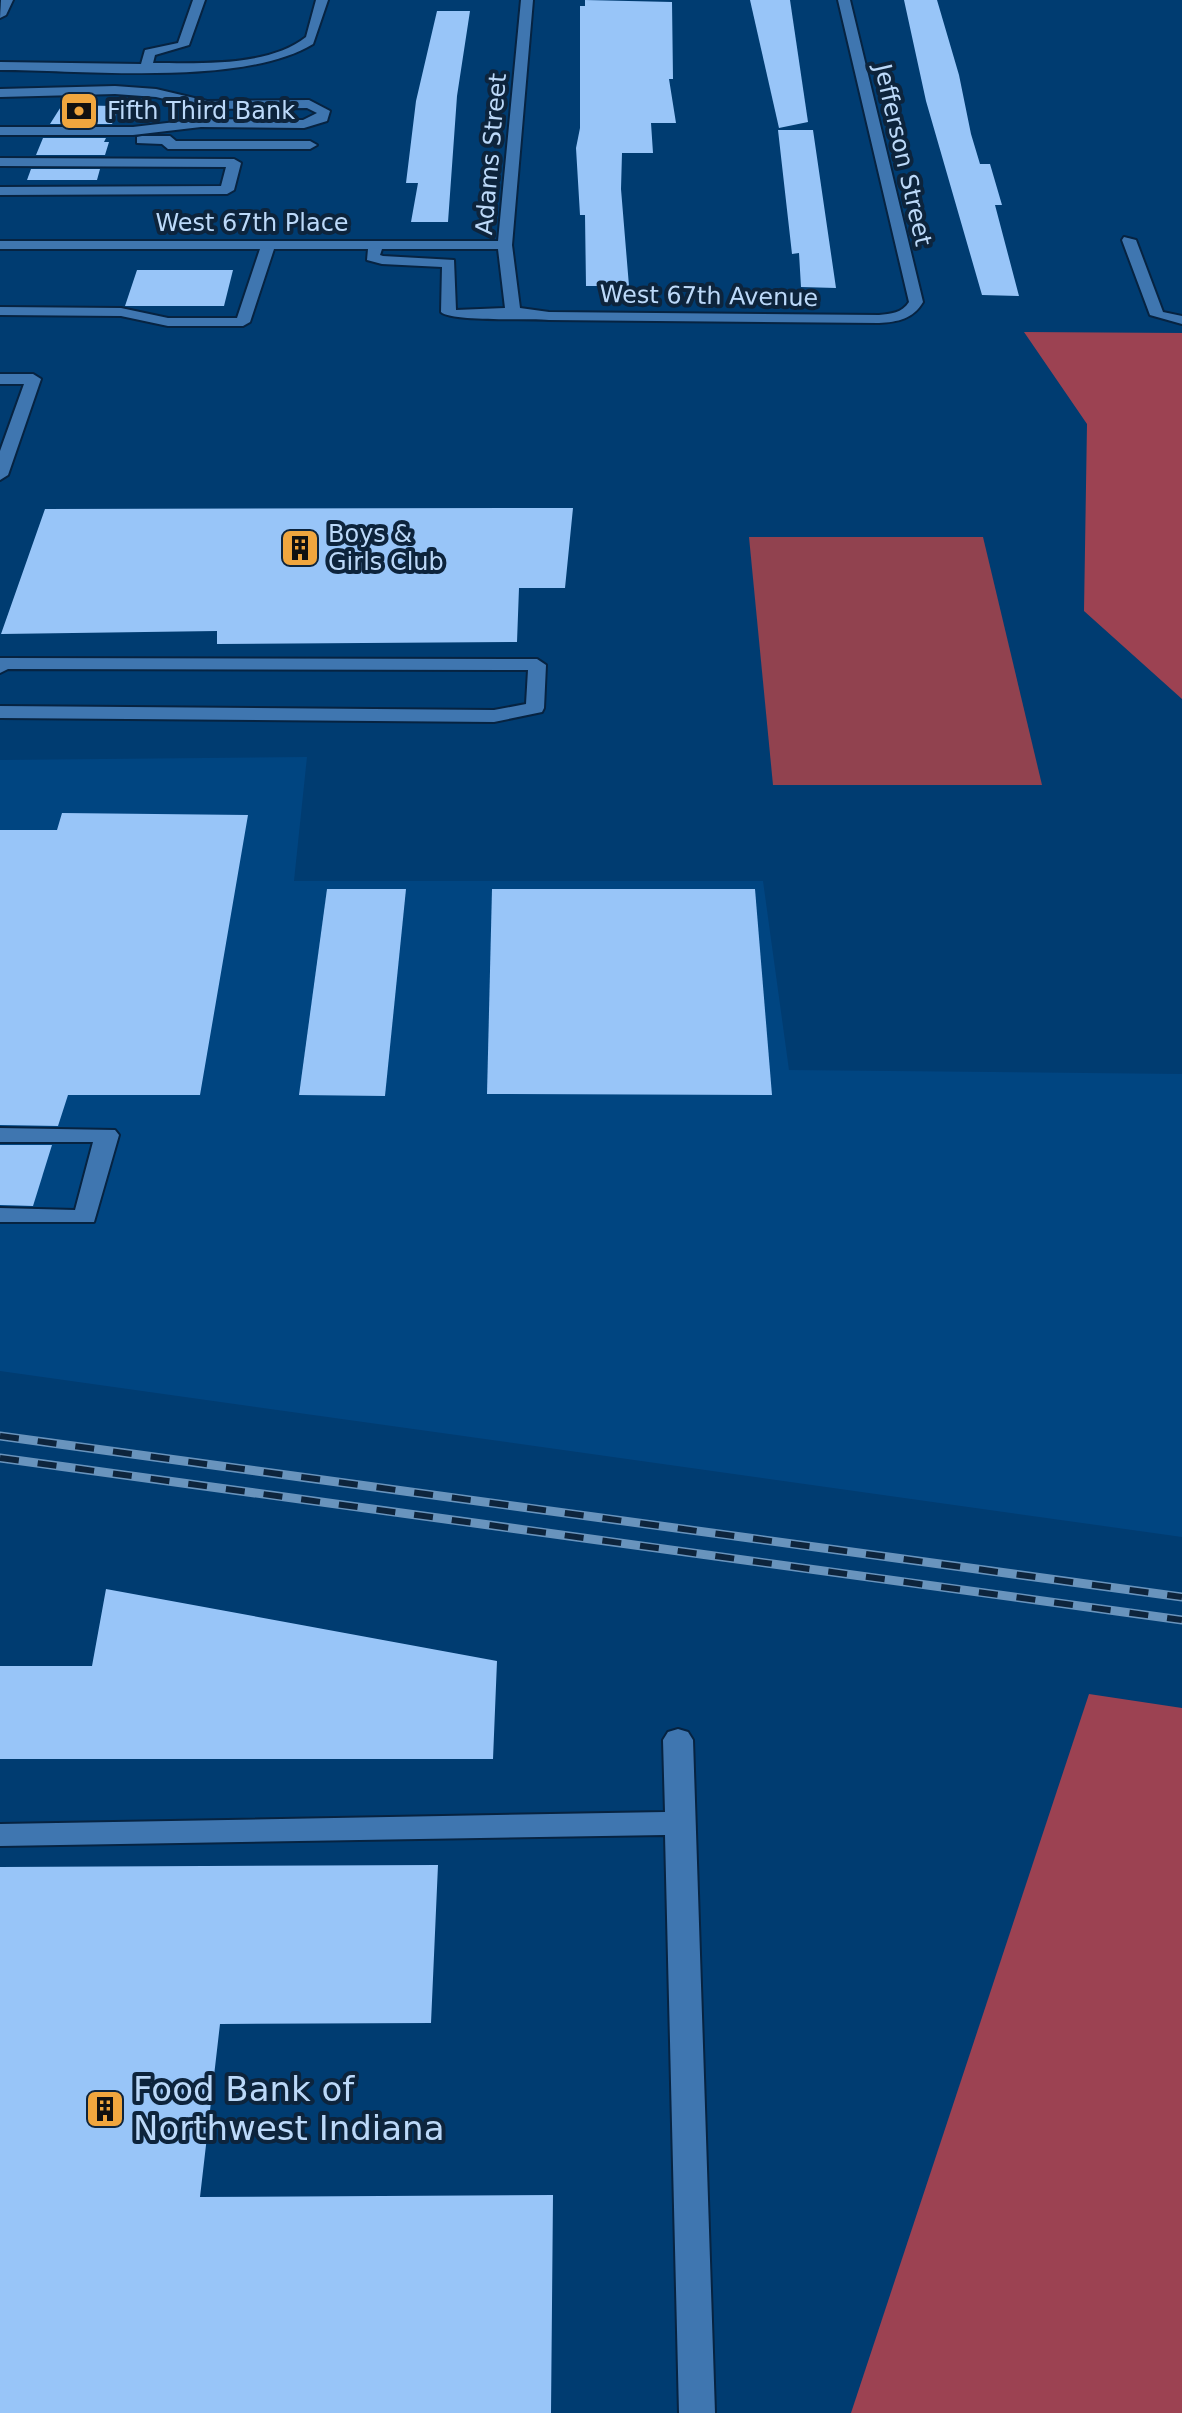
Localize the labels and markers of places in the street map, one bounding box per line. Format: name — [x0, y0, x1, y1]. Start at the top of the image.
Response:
bank icon: Fifth Third Bank — [58, 90, 100, 132]
place label: Fifth Third Bank — [107, 97, 295, 125]
place label: Boys & Girls Club — [328, 520, 444, 576]
building icon: Boys & Girls Club — [279, 527, 321, 569]
place label: Food Bank of Northwest Indiana — [133, 2069, 445, 2148]
building icon: Food Bank of Northwest Indiana — [84, 2088, 126, 2130]

